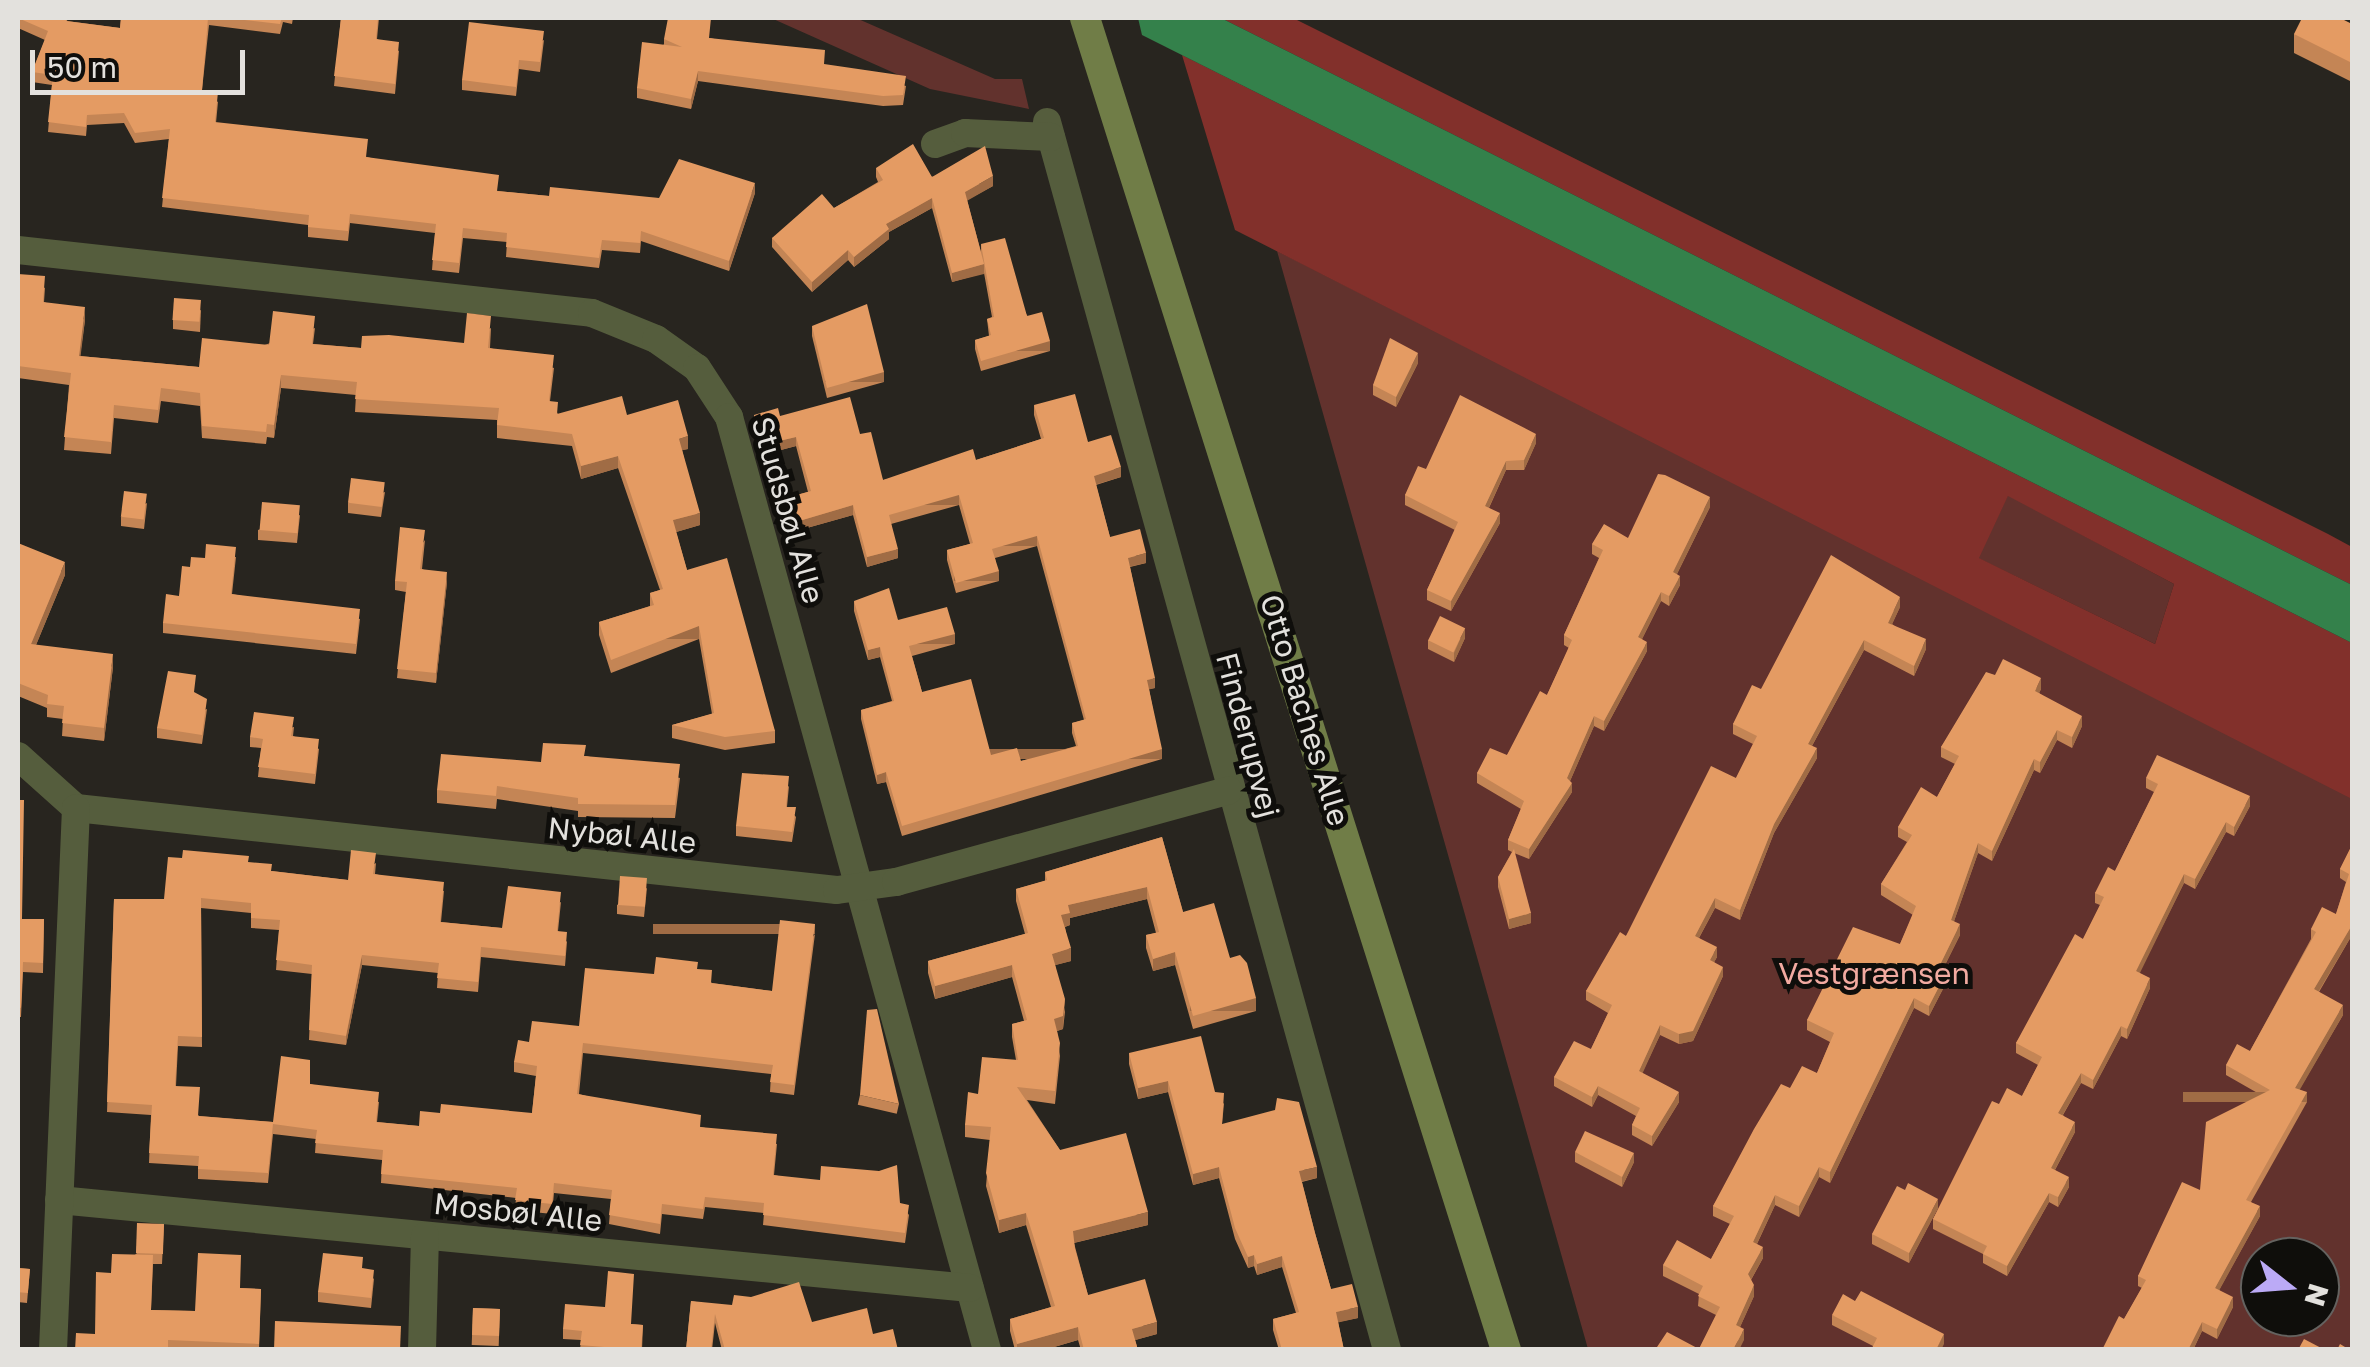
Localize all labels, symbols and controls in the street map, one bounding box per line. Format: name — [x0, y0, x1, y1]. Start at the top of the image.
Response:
scale bar — [35, 30, 250, 92]
text: 50 m — [47, 49, 117, 85]
street label: Studsbøl Alle — [744, 413, 832, 607]
street label: Otto Baches Alle — [1253, 590, 1357, 830]
street label: Finderupvej — [1209, 648, 1287, 822]
street label: Nybøl Alle — [546, 809, 698, 861]
park label: Vestgrænsen — [1778, 955, 1970, 991]
street label: Mosbøl Alle — [432, 1185, 604, 1239]
north arrow — [2240, 1237, 2340, 1337]
text: N — [2298, 1280, 2336, 1310]

